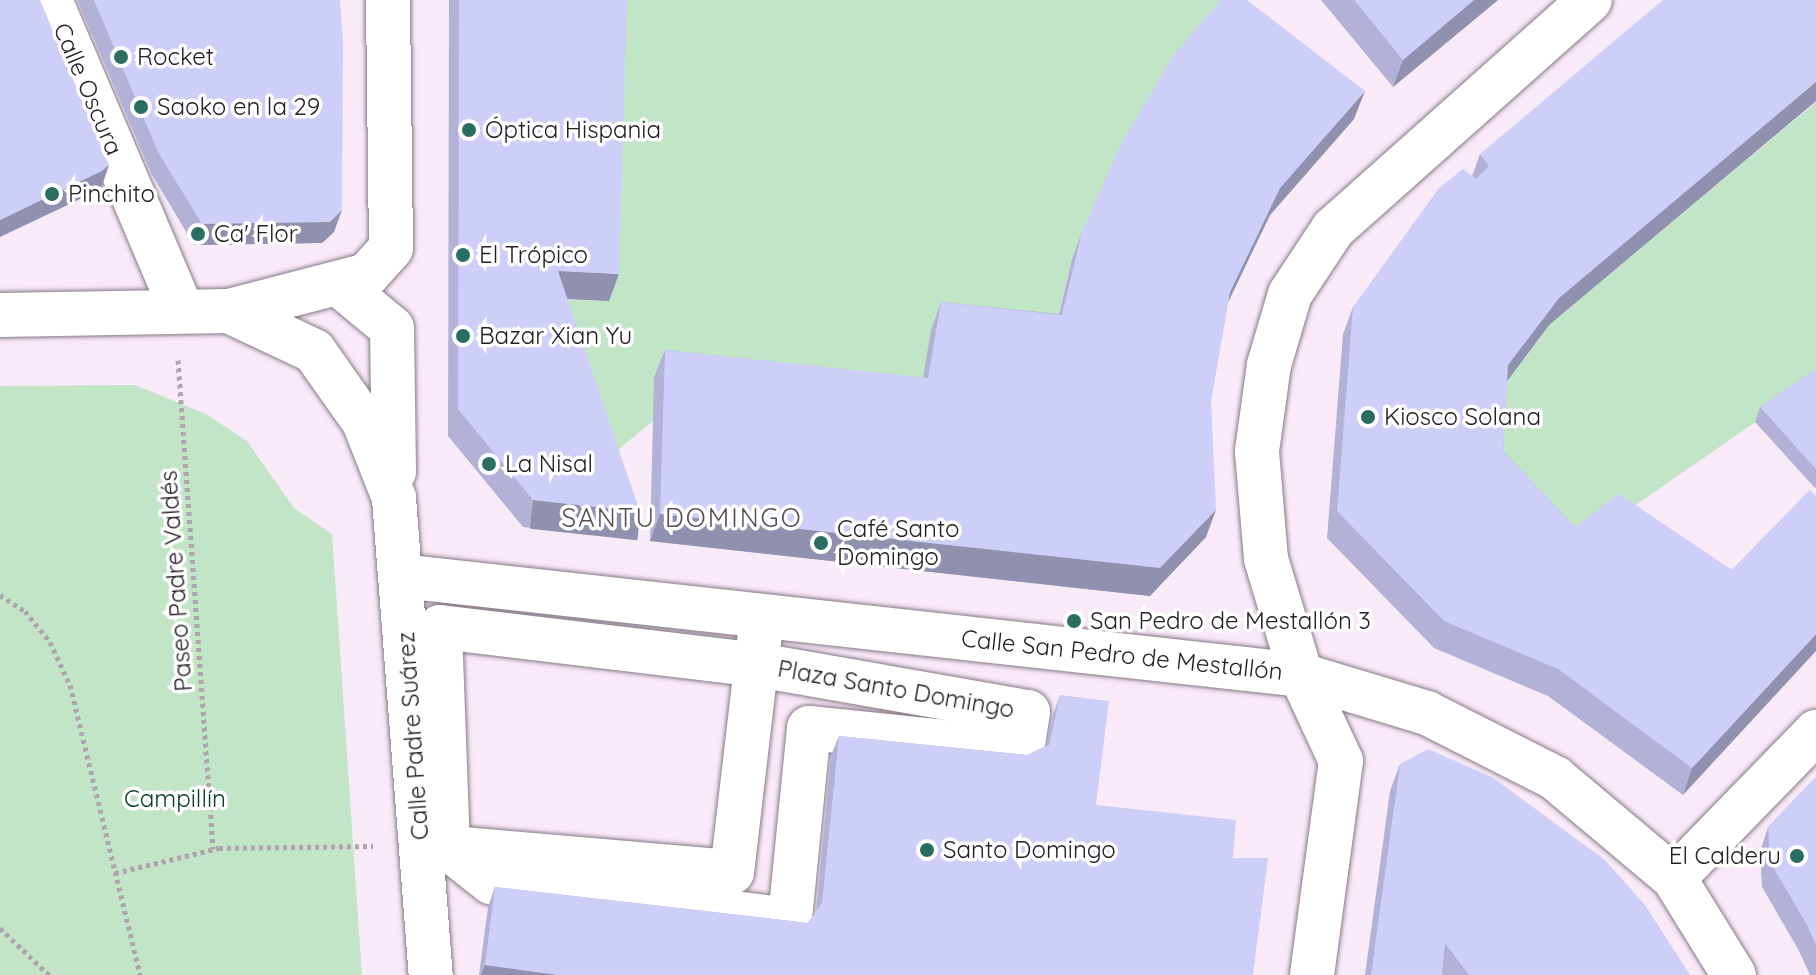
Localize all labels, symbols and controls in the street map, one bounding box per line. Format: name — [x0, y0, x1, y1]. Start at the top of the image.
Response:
street label: Calle Oscura — [47, 19, 129, 159]
place label: Rocket — [137, 43, 214, 71]
marker: Rocket — [112, 48, 130, 66]
place label: Saoko en la 29 — [157, 93, 320, 121]
marker: Saoko en la 29 — [132, 98, 150, 116]
place label: Óptica Hispania — [485, 116, 661, 144]
marker: Óptica Hispania — [460, 121, 478, 139]
place label: Pinchito — [68, 180, 155, 208]
marker: Pinchito — [43, 185, 61, 203]
place label: Ca' Flor — [214, 220, 298, 248]
marker: Ca' Flor — [189, 225, 207, 243]
place label: El Trópico — [479, 241, 588, 269]
marker: El Trópico — [454, 246, 472, 264]
place label: Bazar Xian Yu — [479, 322, 632, 350]
marker: Bazar Xian Yu — [454, 327, 472, 345]
place label: Kiosco Solana — [1384, 403, 1541, 431]
marker: Kiosco Solana — [1359, 408, 1377, 426]
place label: La Nisal — [505, 450, 593, 478]
marker: La Nisal — [480, 455, 498, 473]
street label: Paseo Padre Valdés — [154, 470, 198, 692]
district label: SANTU DOMINGO — [561, 502, 803, 534]
place label: Café Santo Domingo — [837, 515, 959, 571]
marker: Café Santo Domingo — [812, 534, 830, 552]
place label: San Pedro de Mestallón 3 — [1090, 607, 1371, 635]
marker: San Pedro de Mestallón 3 — [1065, 612, 1083, 630]
street label: Calle San Pedro de Mestallón — [960, 624, 1284, 686]
street label: Calle Padre Suárez — [391, 631, 435, 841]
street label: Plaza Santo Domingo — [775, 654, 1017, 724]
park label: Campillín — [124, 785, 226, 813]
place label: Santo Domingo — [943, 836, 1116, 864]
marker: Santo Domingo — [918, 841, 936, 859]
place label: El Calderu — [1669, 842, 1781, 870]
marker: El Calderu — [1788, 847, 1806, 865]

